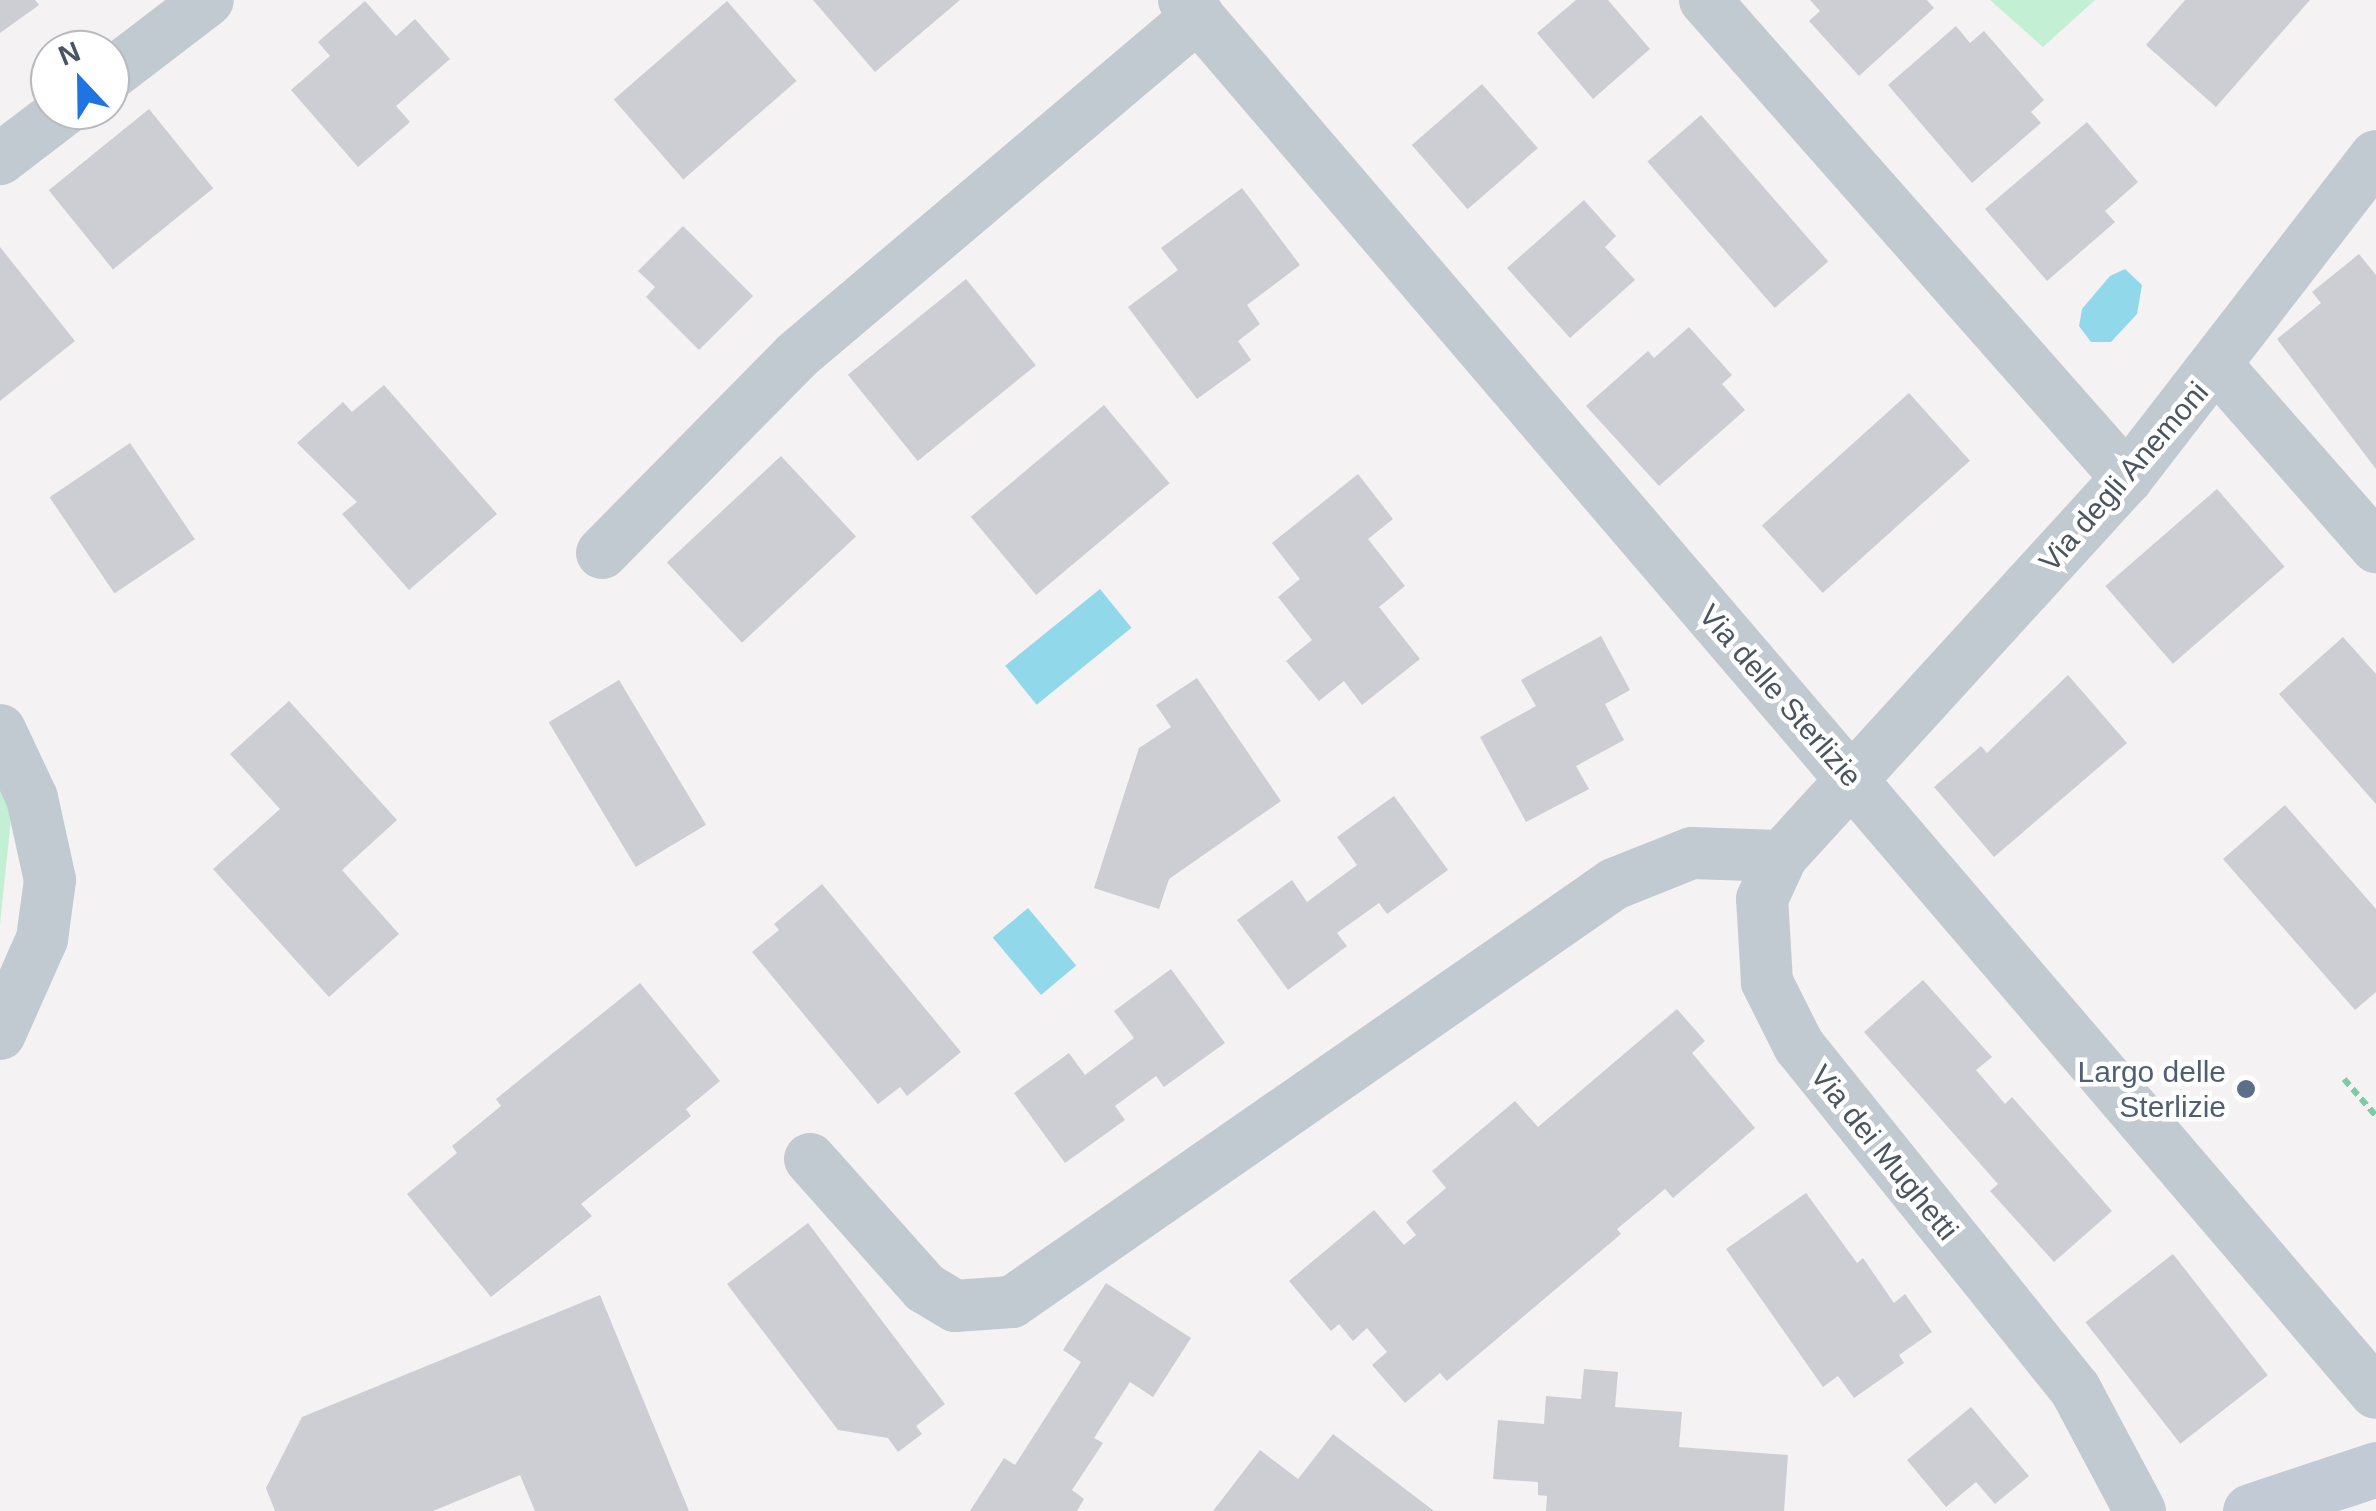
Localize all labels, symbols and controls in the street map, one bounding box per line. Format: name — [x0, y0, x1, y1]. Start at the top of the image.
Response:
north arrow — [30, 30, 130, 130]
text: N — [54, 35, 85, 72]
street label: Via degli Anemoni — [2031, 374, 2217, 580]
street label: Via delle Sterlizie — [1691, 598, 1869, 794]
place label: Largo delle Sterlizie — [2078, 1054, 2226, 1124]
street label: Via dei Mughetti — [1802, 1058, 1966, 1248]
marker: Largo delle Sterlizie — [2235, 1078, 2257, 1100]

